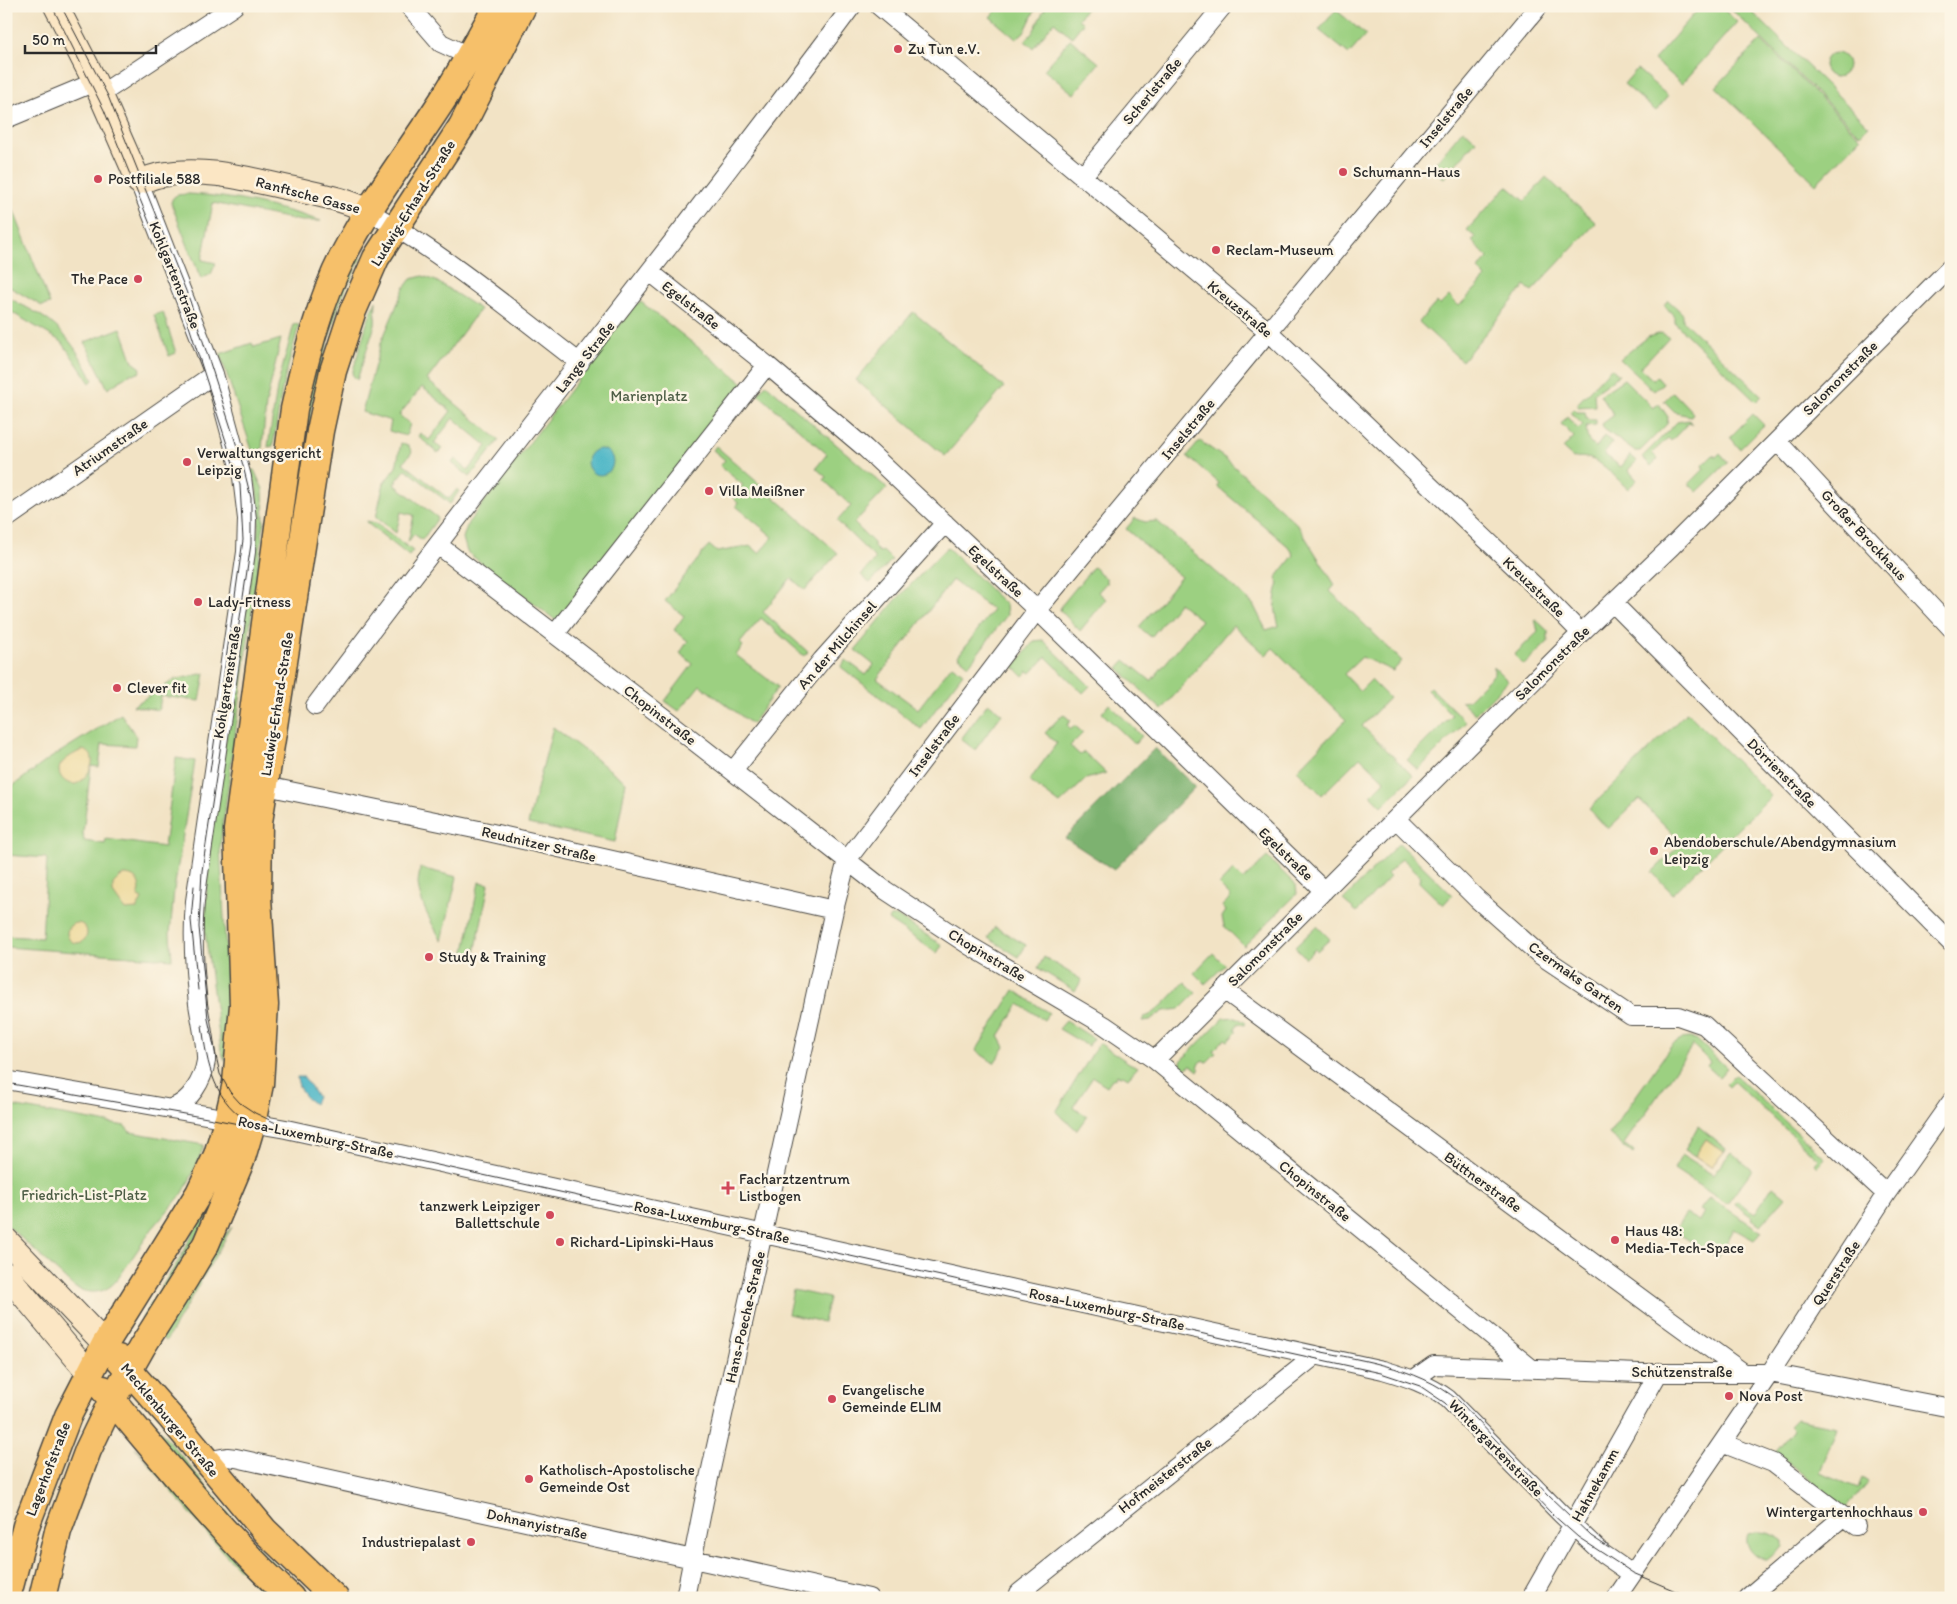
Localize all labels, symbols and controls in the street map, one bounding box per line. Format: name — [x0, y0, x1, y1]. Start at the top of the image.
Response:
scale bar — [25, 22, 156, 54]
text: 50 m — [32, 31, 65, 49]
place label: Zu Tun e.V. — [908, 40, 980, 58]
marker: Zu Tun e.V. — [892, 43, 904, 55]
street label: Scherlstraße — [1119, 54, 1185, 128]
street label: Inselstraße — [1415, 83, 1477, 151]
street label: Ludwig-Erhard-Straße — [367, 136, 459, 270]
place label: Schumann-Haus — [1353, 163, 1460, 181]
marker: Schumann-Haus — [1337, 166, 1349, 178]
place label: Postfiliale 588 — [108, 170, 201, 188]
street label: Ranftsche Gasse — [254, 172, 362, 218]
marker: Postfiliale 588 — [92, 173, 104, 185]
street label: Kohlgartenstraße — [145, 219, 205, 331]
place label: Reclam-Museum — [1226, 241, 1334, 259]
marker: Reclam-Museum — [1210, 244, 1222, 256]
place label: The Pace — [71, 270, 128, 288]
marker: The Pace — [132, 273, 144, 285]
street label: Kreuzstraße — [1204, 276, 1276, 342]
street label: Egelstraße — [658, 277, 724, 333]
street label: Lange Straße — [551, 318, 619, 396]
street label: Salomonstraße — [1799, 337, 1881, 419]
park label: Marienplatz — [610, 387, 688, 405]
street label: Inselstraße — [1157, 395, 1219, 463]
street label: Atriumstraße — [69, 414, 151, 480]
place label: Verwaltungsgericht Leipzig — [197, 444, 322, 479]
marker: Verwaltungsgericht Leipzig — [181, 456, 193, 468]
place label: Villa Meißner — [719, 482, 805, 500]
marker: Villa Meißner — [703, 485, 715, 497]
street label: Großer Brockhaus — [1817, 486, 1911, 585]
street label: Egelstraße — [965, 541, 1027, 601]
street label: Kreuzstraße — [1499, 553, 1569, 621]
place label: Lady-Fitness — [208, 593, 291, 611]
marker: Lady-Fitness — [192, 596, 204, 608]
street label: An der Milchinsel — [794, 597, 881, 693]
street label: Salomonstraße — [1511, 622, 1593, 704]
street label: Kohlgartenstraße — [209, 624, 245, 740]
street label: Ludwig-Erhard-Straße — [257, 631, 297, 777]
place label: Clever fit — [127, 679, 187, 697]
street label: Chopinstraße — [620, 681, 700, 749]
marker: Clever fit — [111, 682, 123, 694]
street label: Inselstraße — [904, 710, 964, 780]
street label: Dörrienstraße — [1743, 734, 1821, 812]
street label: Reudnitzer Straße — [480, 822, 598, 866]
street label: Egelstraße — [1255, 823, 1317, 885]
place label: Abendoberschule/Abendgymnasium Leipzig — [1664, 833, 1897, 868]
marker: Abendoberschule/Abendgymnasium Leipzig — [1648, 845, 1660, 857]
street label: Salomonstraße — [1224, 908, 1306, 990]
street label: Chopinstraße — [945, 925, 1029, 985]
street label: Czermaks Garten — [1525, 937, 1627, 1017]
place label: Study & Training — [439, 948, 546, 966]
marker: Study & Training — [423, 951, 435, 963]
street label: Rosa-Luxemburg-Straße — [237, 1112, 395, 1162]
street label: Büttnerstraße — [1441, 1148, 1525, 1216]
street label: Chopinstraße — [1275, 1156, 1355, 1226]
place label: Facharztzentrum Listbogen — [739, 1170, 850, 1205]
marker: Facharztzentrum Listbogen — [721, 1181, 735, 1195]
park label: Friedrich-List-Platz — [21, 1186, 147, 1204]
place label: tanzwerk Leipziger Ballettschule — [419, 1197, 540, 1232]
street label: Rosa-Luxemburg-Straße — [633, 1197, 791, 1247]
marker: tanzwerk Leipziger Ballettschule — [544, 1209, 556, 1221]
place label: Haus 48: Media-Tech-Space — [1625, 1222, 1744, 1257]
place label: Richard-Lipinski-Haus — [570, 1233, 714, 1251]
marker: Haus 48: Media-Tech-Space — [1609, 1234, 1621, 1246]
marker: Richard-Lipinski-Haus — [554, 1236, 566, 1248]
street label: Querstraße — [1808, 1237, 1864, 1309]
street label: Hans-Poeche-Straße — [721, 1249, 769, 1385]
street label: Rosa-Luxemburg-Straße — [1028, 1284, 1186, 1334]
street label: Mecklenburger Straße — [117, 1359, 223, 1481]
street label: Schützenstraße — [1631, 1363, 1733, 1381]
place label: Evangelische Gemeinde ELIM — [842, 1381, 942, 1416]
place label: Nova Post — [1739, 1387, 1803, 1405]
marker: Nova Post — [1723, 1390, 1735, 1402]
marker: Evangelische Gemeinde ELIM — [826, 1393, 838, 1405]
street label: Wintergartenstraße — [1445, 1396, 1547, 1500]
street label: Lagerhofstraße — [22, 1419, 74, 1519]
street label: Hofmeisterstraße — [1115, 1433, 1215, 1517]
street label: Hahnekamm — [1567, 1445, 1623, 1525]
place label: Katholisch-Apostolische Gemeinde Ost — [539, 1461, 695, 1496]
marker: Katholisch-Apostolische Gemeinde Ost — [523, 1473, 535, 1485]
place label: Wintergartenhochhaus — [1766, 1503, 1913, 1521]
street label: Dohnanyistraße — [485, 1505, 589, 1543]
marker: Wintergartenhochhaus — [1917, 1506, 1929, 1518]
place label: Industriepalast — [362, 1533, 461, 1551]
marker: Industriepalast — [465, 1536, 477, 1548]

